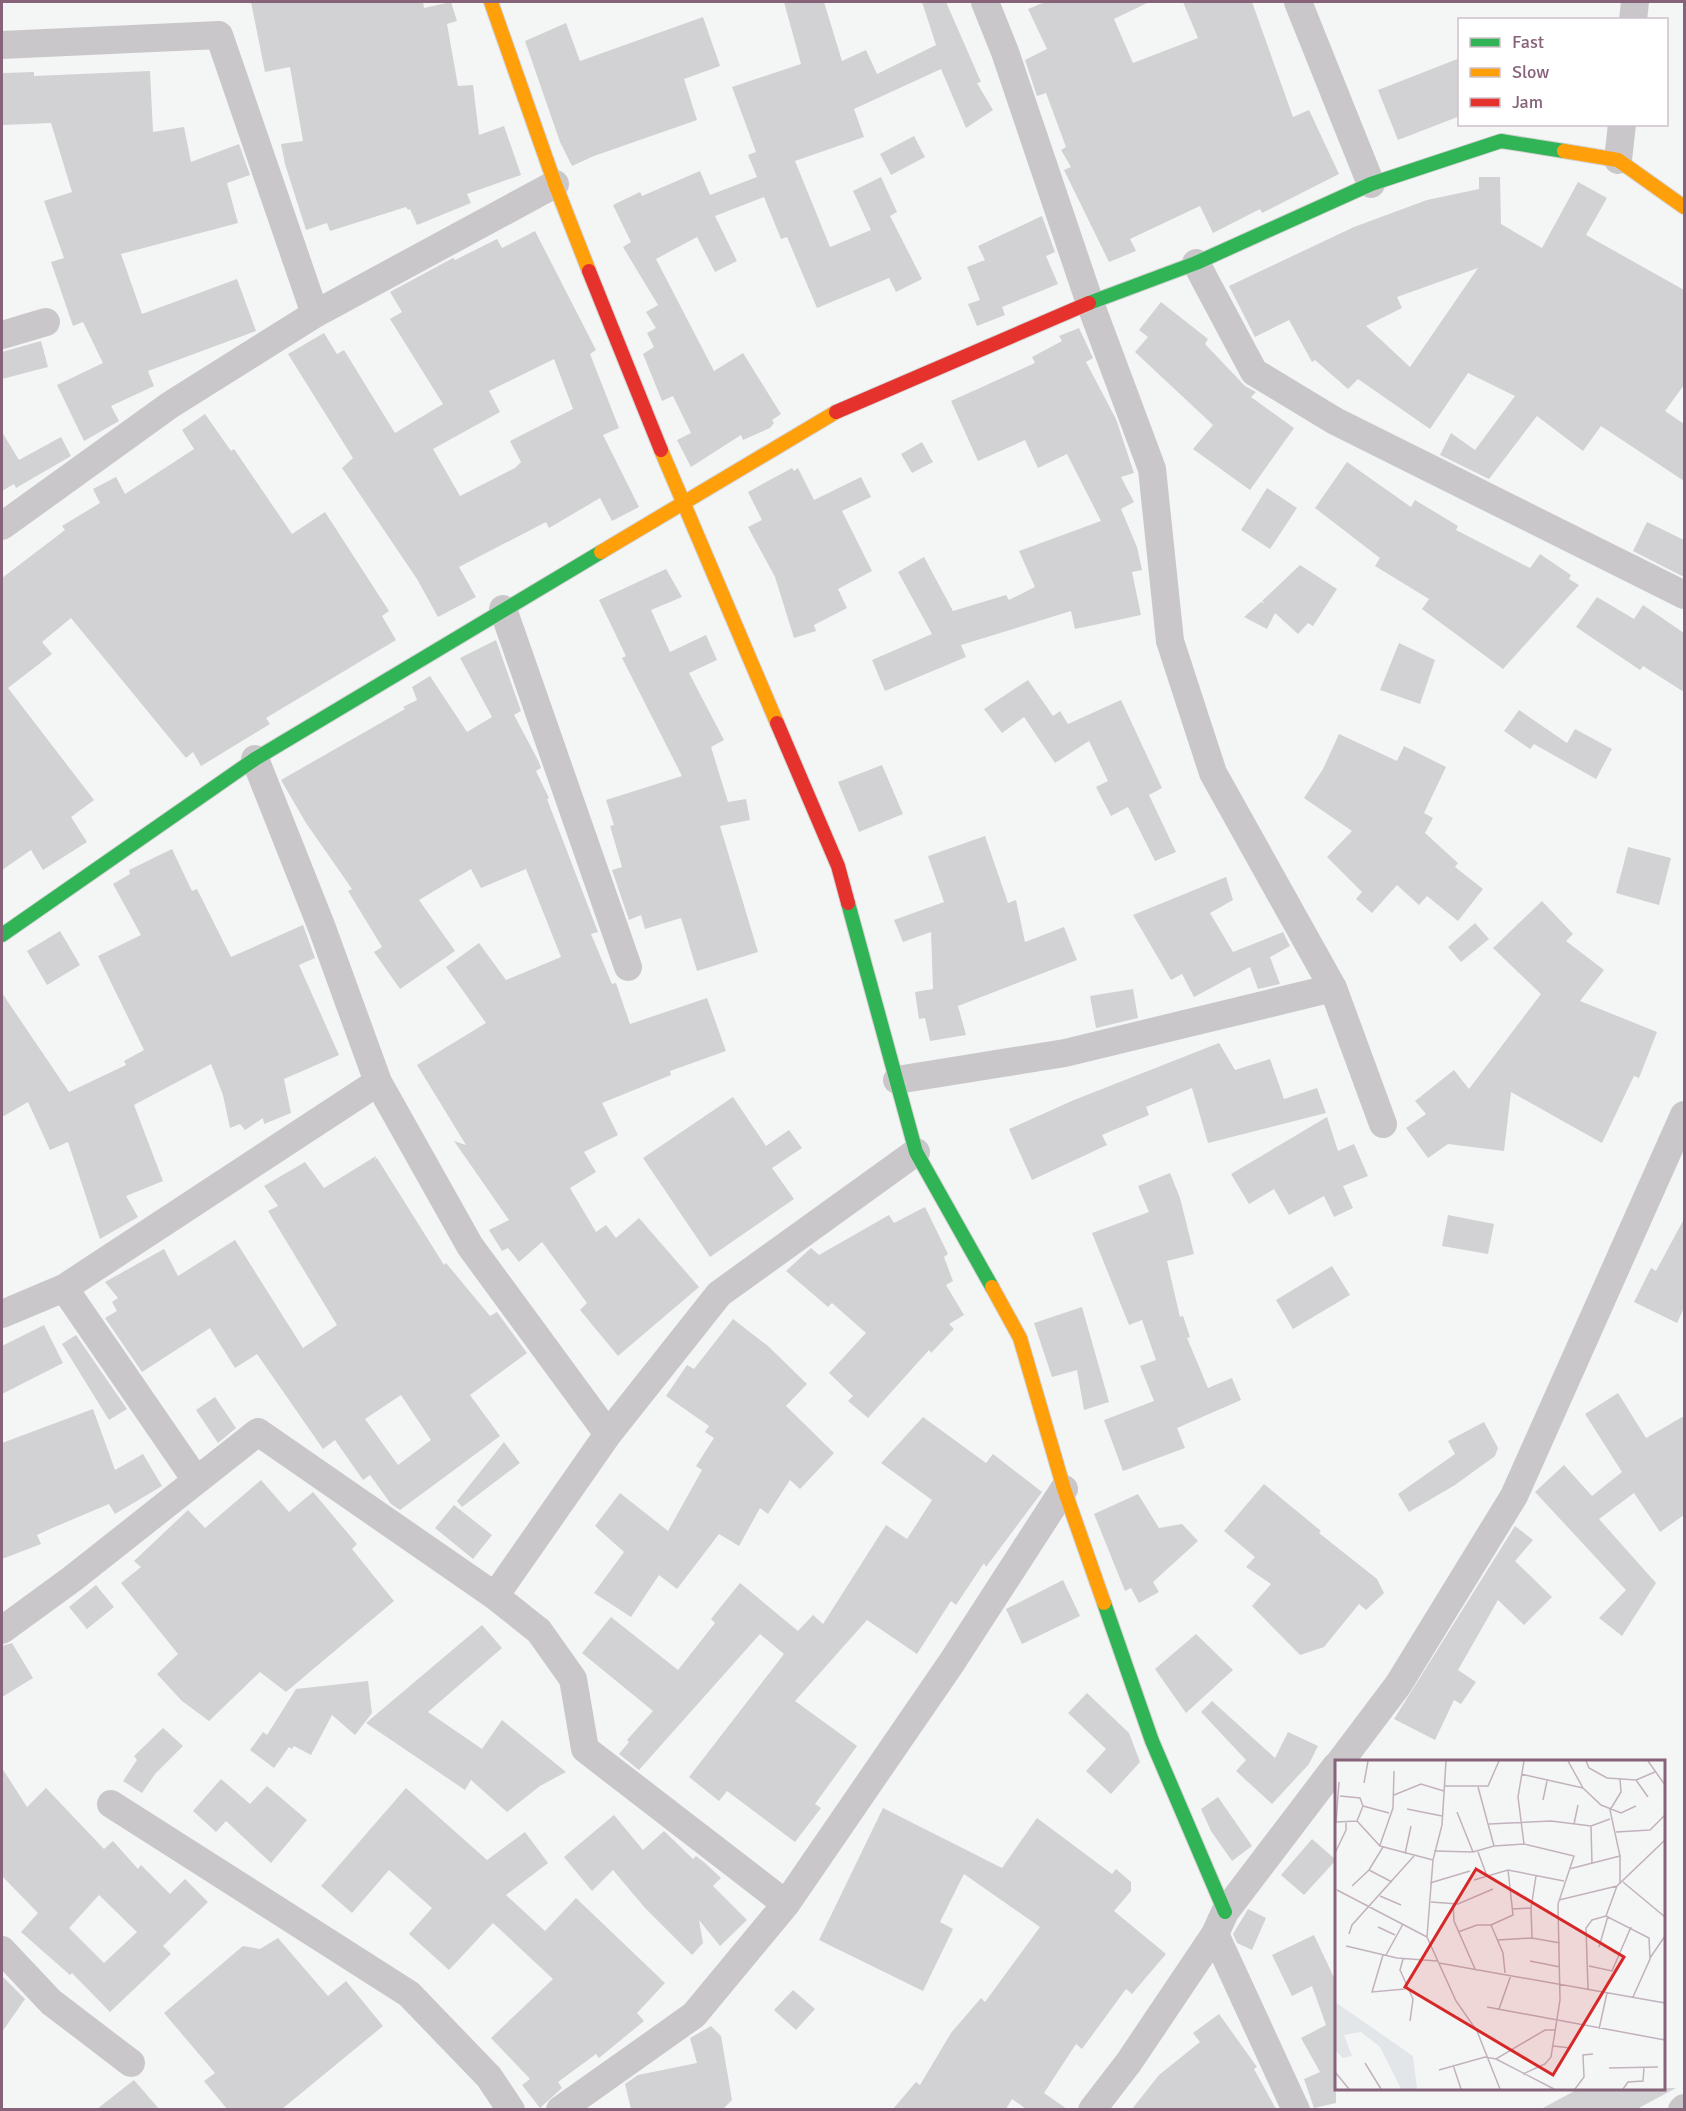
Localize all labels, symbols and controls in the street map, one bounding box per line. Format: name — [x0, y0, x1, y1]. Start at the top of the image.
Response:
legend — [1458, 18, 1668, 126]
text: Fast — [1512, 31, 1544, 53]
text: Slow — [1512, 61, 1549, 83]
text: Jam — [1512, 91, 1543, 113]
inset map — [1335, 1760, 1665, 2090]

